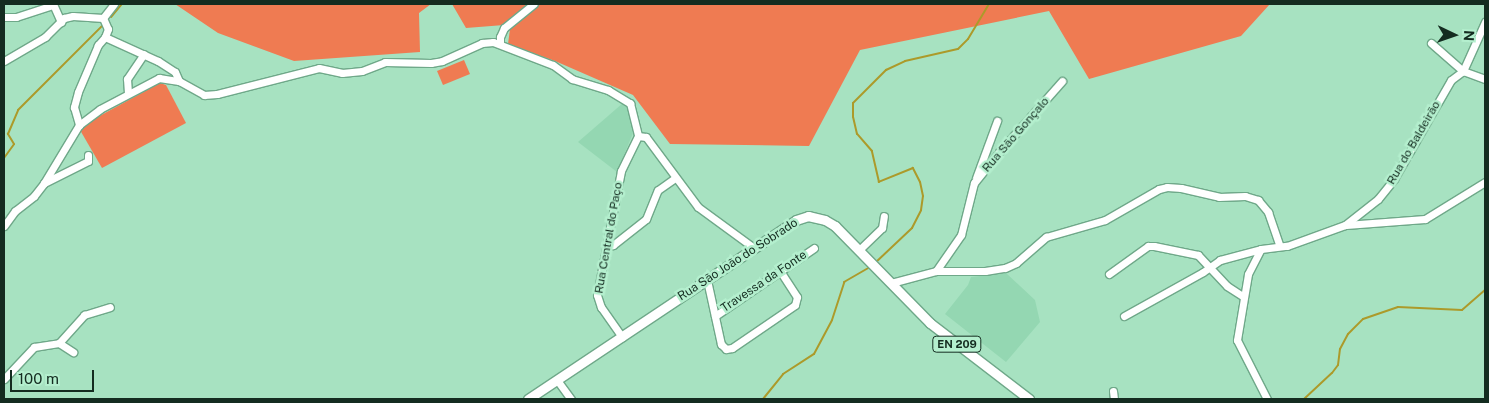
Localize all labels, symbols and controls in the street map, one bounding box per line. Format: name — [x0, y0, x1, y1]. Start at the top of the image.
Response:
north arrow — [1429, 10, 1479, 60]
text: N — [1461, 30, 1477, 42]
street label: Rua São Gonçalo — [980, 95, 1052, 175]
street label: Rua do Baldeirão — [1384, 99, 1444, 187]
street label: Rua Central do Paço — [592, 181, 626, 295]
street label: Rua São João do Sobrado — [675, 216, 801, 304]
street label: Travessa da Fonte — [718, 248, 810, 316]
road number: EN 209 — [932, 336, 982, 352]
scale bar — [12, 360, 96, 392]
text: 100 m — [18, 370, 59, 387]

